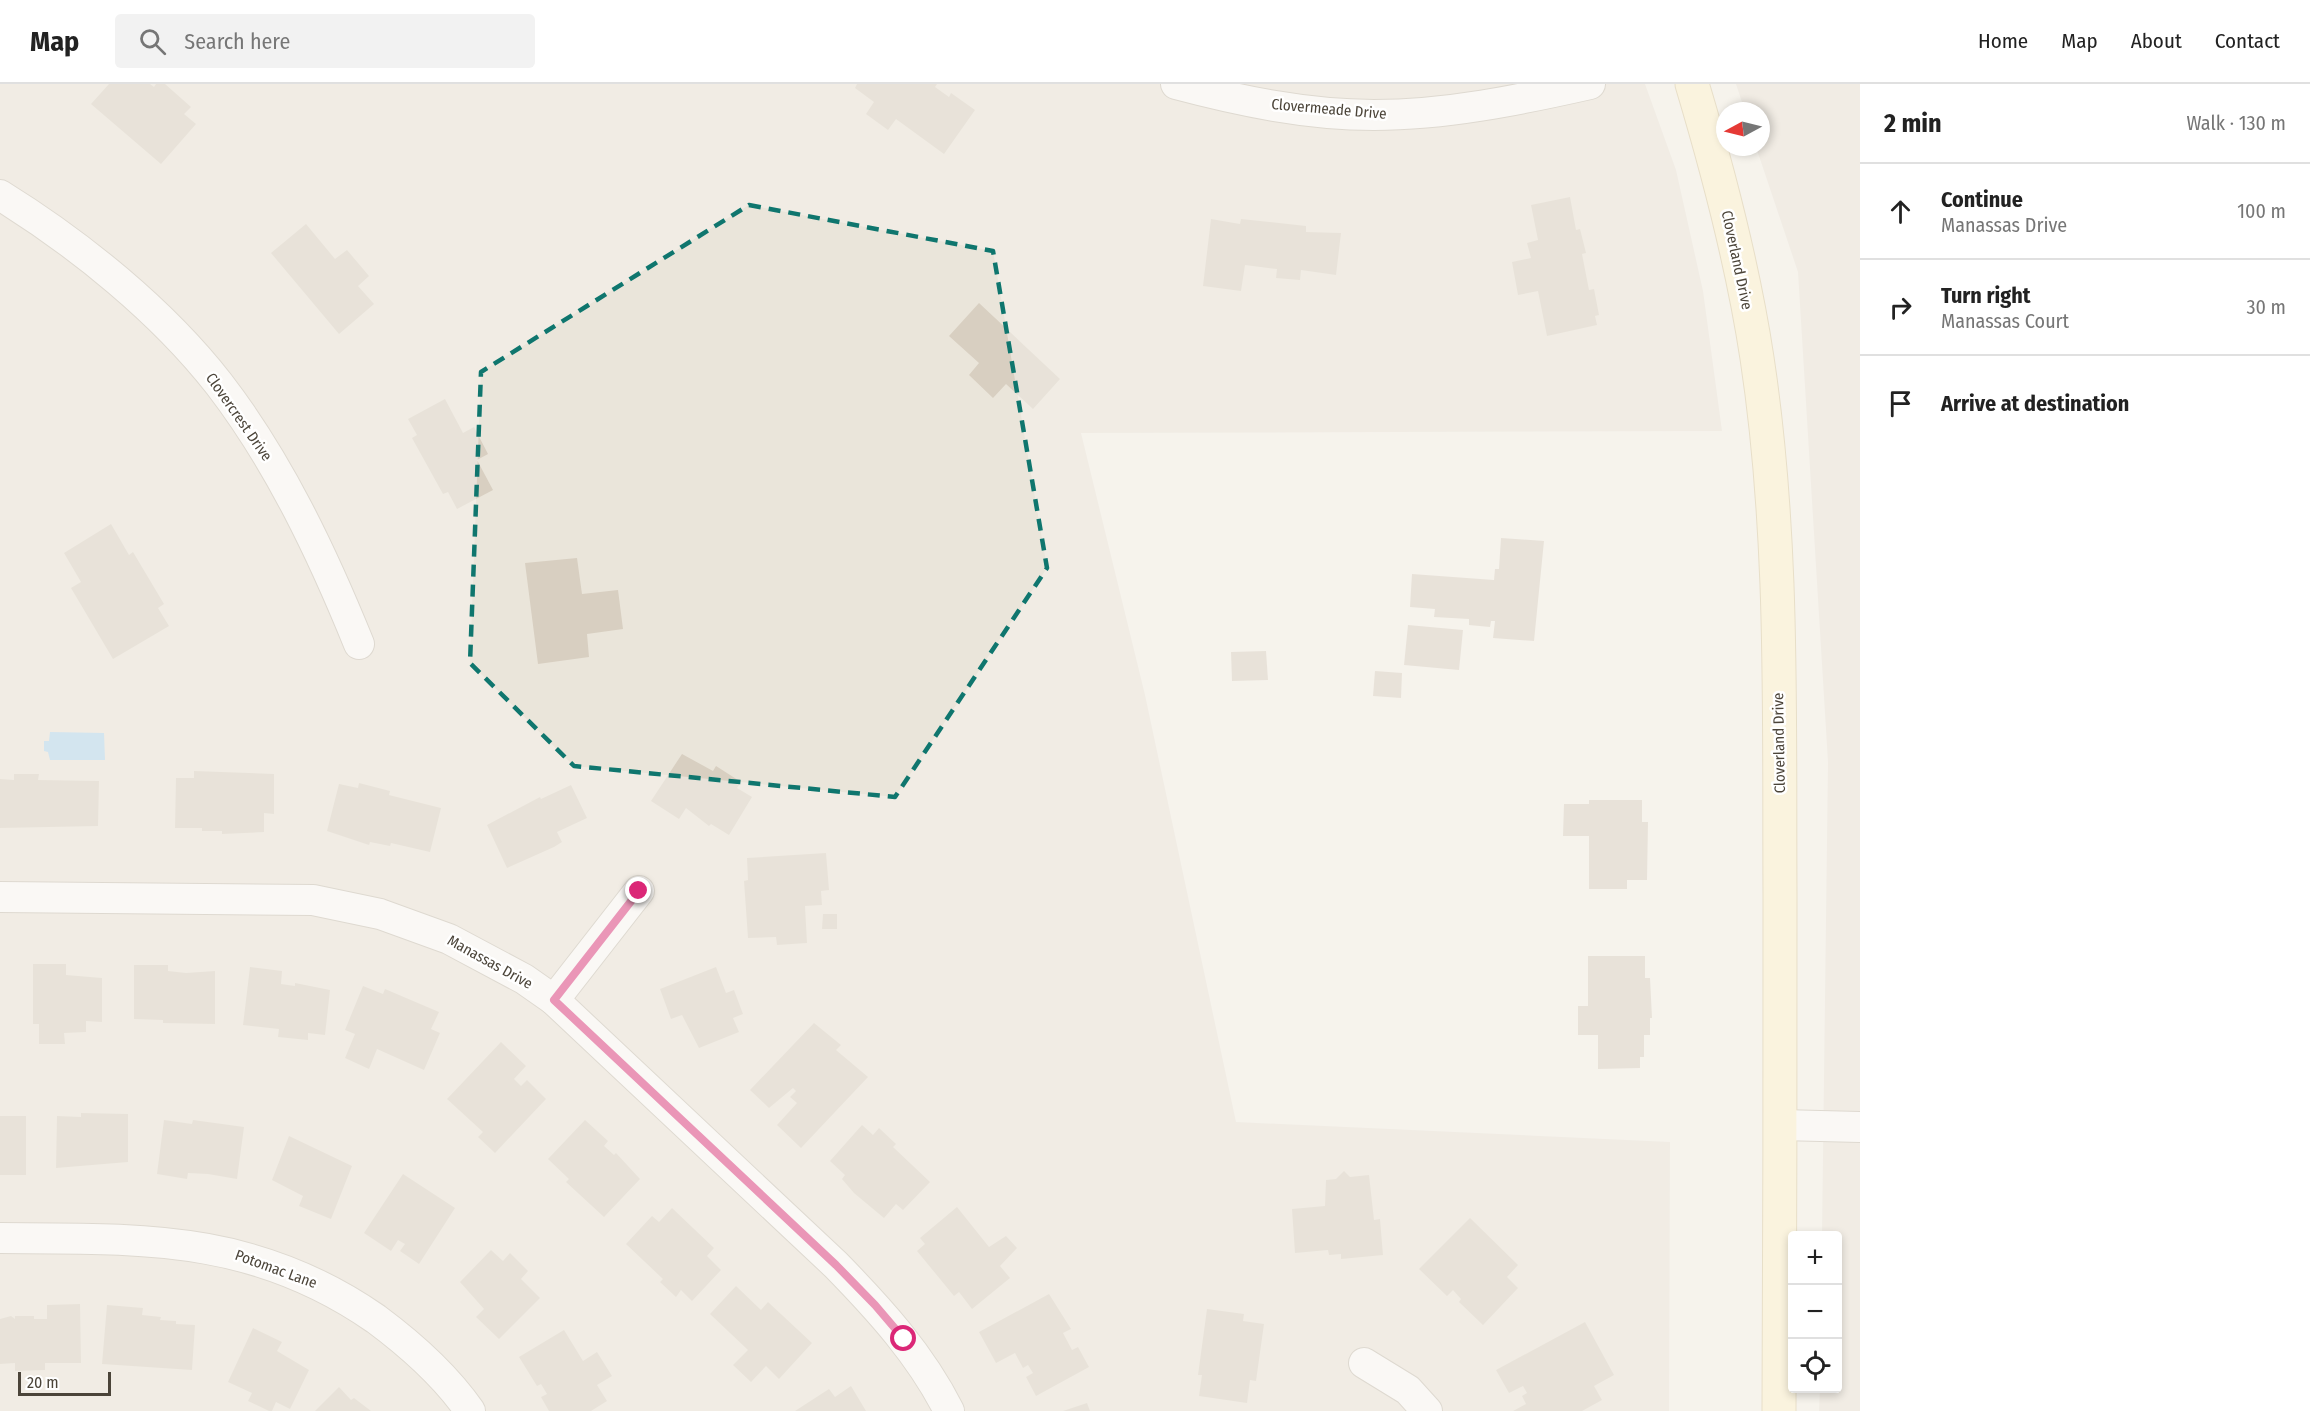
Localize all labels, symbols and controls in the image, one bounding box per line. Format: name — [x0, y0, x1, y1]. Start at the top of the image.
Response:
search box — [115, 14, 535, 68]
text: Map — [30, 25, 79, 58]
icon: search — [136, 25, 169, 58]
text: Search here — [184, 28, 290, 55]
text: Home — [1978, 28, 2028, 54]
text: Map — [2061, 28, 2098, 54]
text: About — [2131, 28, 2182, 54]
text: Contact — [2215, 28, 2280, 54]
street label: Clovermeade Drive — [1271, 95, 1387, 123]
north arrow — [1716, 102, 1770, 156]
text: 2 min — [1884, 108, 1942, 139]
text: Walk · 130 m — [2186, 111, 2286, 135]
text: Continue — [1941, 186, 2023, 213]
icon: ahead — [1884, 195, 1917, 228]
text: 100 m — [2237, 199, 2286, 223]
street label: Cloverland Drive — [1718, 209, 1756, 311]
text: Manassas Drive — [1941, 213, 2067, 237]
text: Turn right — [1941, 282, 2030, 309]
icon: right — [1884, 291, 1917, 324]
text: 30 m — [2246, 295, 2286, 319]
text: Manassas Court — [1941, 309, 2069, 333]
street label: Clovercrest Drive — [202, 370, 276, 464]
icon: arrive — [1884, 387, 1917, 420]
text: Arrive at destination — [1941, 390, 2129, 417]
street label: Cloverland Drive — [1769, 692, 1789, 794]
route end — [625, 877, 651, 903]
street label: Manassas Drive — [444, 931, 536, 993]
map controls — [1788, 1231, 1842, 1393]
button: + — [1788, 1231, 1842, 1285]
street label: Potomac Lane — [233, 1246, 319, 1292]
button: − — [1788, 1285, 1842, 1339]
route start — [890, 1325, 916, 1351]
button: locate — [1788, 1339, 1842, 1393]
scale bar — [18, 1369, 111, 1396]
text: 20 m — [27, 1373, 58, 1392]

